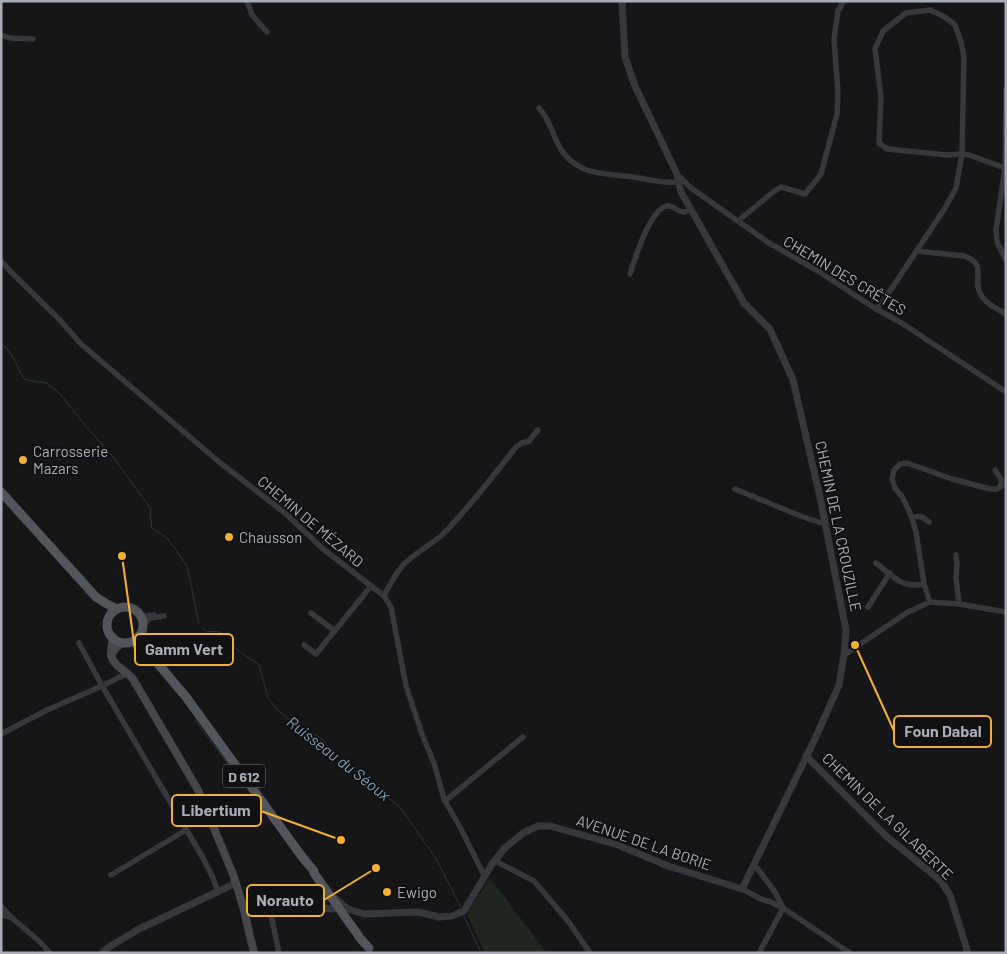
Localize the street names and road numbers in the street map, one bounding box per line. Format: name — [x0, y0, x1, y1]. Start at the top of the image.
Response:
street label: CHEMIN DES CRÊTES — [781, 231, 909, 319]
street label: CHEMIN DE LA CROUZILLE — [812, 439, 866, 613]
street label: CHEMIN DE MÉZARD — [254, 471, 368, 571]
street label: CHEMIN DE LA GILABERTE — [819, 749, 957, 883]
road number: D 612 — [223, 764, 265, 788]
street label: AVENUE DE LA BORIE — [574, 810, 714, 874]

